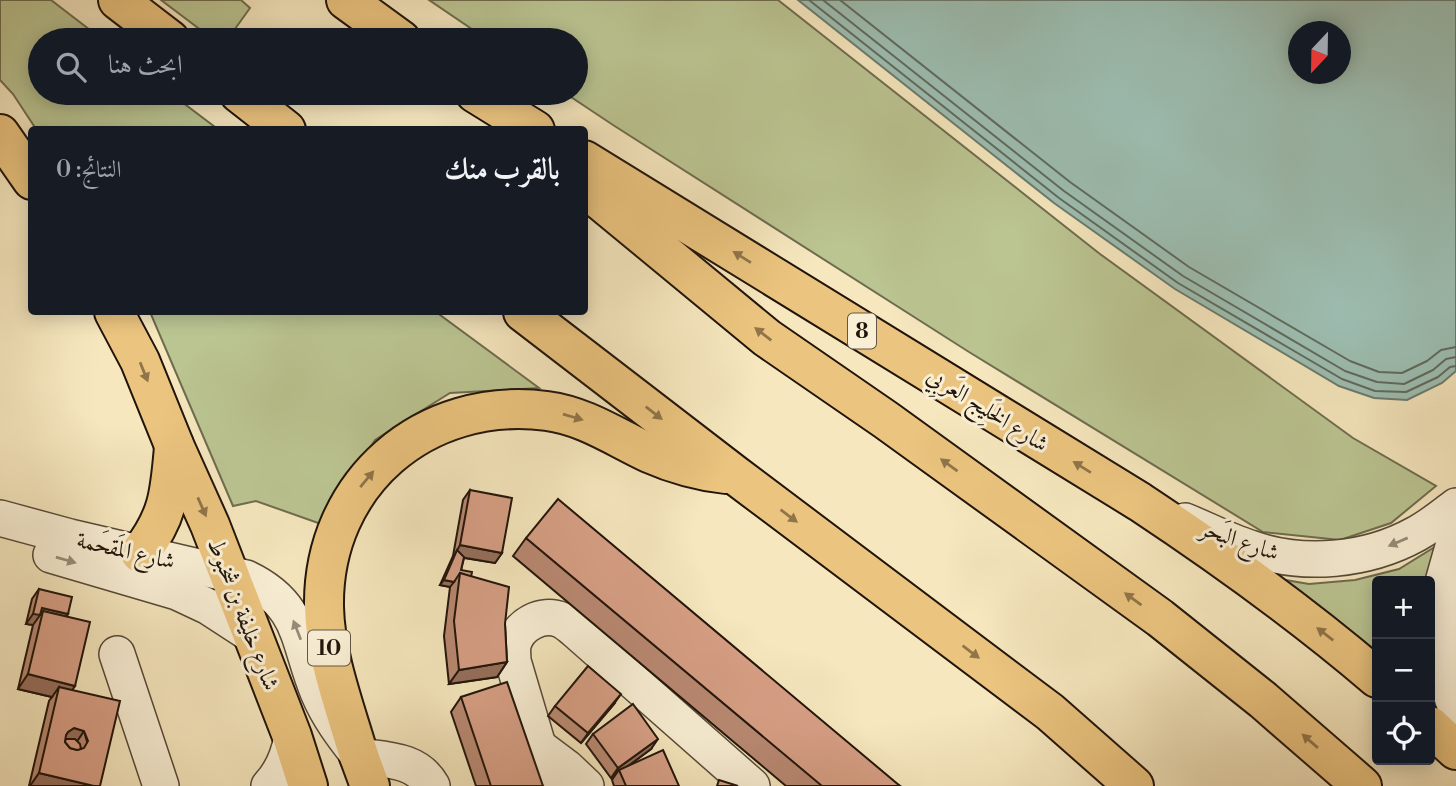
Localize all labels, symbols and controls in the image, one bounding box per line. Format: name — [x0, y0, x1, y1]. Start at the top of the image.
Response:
north arrow — [1288, 21, 1351, 84]
search box — [28, 28, 588, 105]
icon: search — [52, 48, 90, 86]
text: ابحث هنا — [108, 49, 183, 81]
text: بالقرب منك — [444, 151, 560, 189]
text: النتائج: 0 — [56, 156, 122, 184]
one-way arrow — [733, 251, 752, 264]
road number: 8 — [848, 314, 876, 348]
one-way arrow — [754, 327, 772, 342]
street label: شارع الخَلِيج العَربِي — [918, 359, 1055, 464]
one-way arrow — [139, 362, 150, 383]
one-way arrow — [645, 405, 663, 420]
one-way arrow — [562, 413, 583, 423]
one-way arrow — [940, 459, 958, 473]
one-way arrow — [1072, 460, 1092, 473]
one-way arrow — [359, 470, 375, 488]
one-way arrow — [196, 497, 208, 517]
one-way arrow — [780, 508, 798, 523]
street label: شارع البَحر — [1193, 511, 1284, 572]
street label: شارع المَقحَمة — [73, 523, 178, 581]
street label: شارع خليفة بن شخبوط — [197, 534, 285, 696]
one-way arrow — [1388, 537, 1409, 548]
one-way arrow — [56, 555, 77, 565]
map controls — [1372, 576, 1435, 765]
button: + — [1372, 576, 1435, 639]
one-way arrow — [1124, 592, 1142, 606]
one-way arrow — [291, 619, 302, 640]
one-way arrow — [1316, 627, 1334, 642]
road number: 10 — [308, 630, 350, 666]
button: − — [1372, 639, 1435, 702]
one-way arrow — [962, 645, 980, 659]
button: locate — [1372, 702, 1435, 765]
one-way arrow — [1302, 734, 1319, 749]

